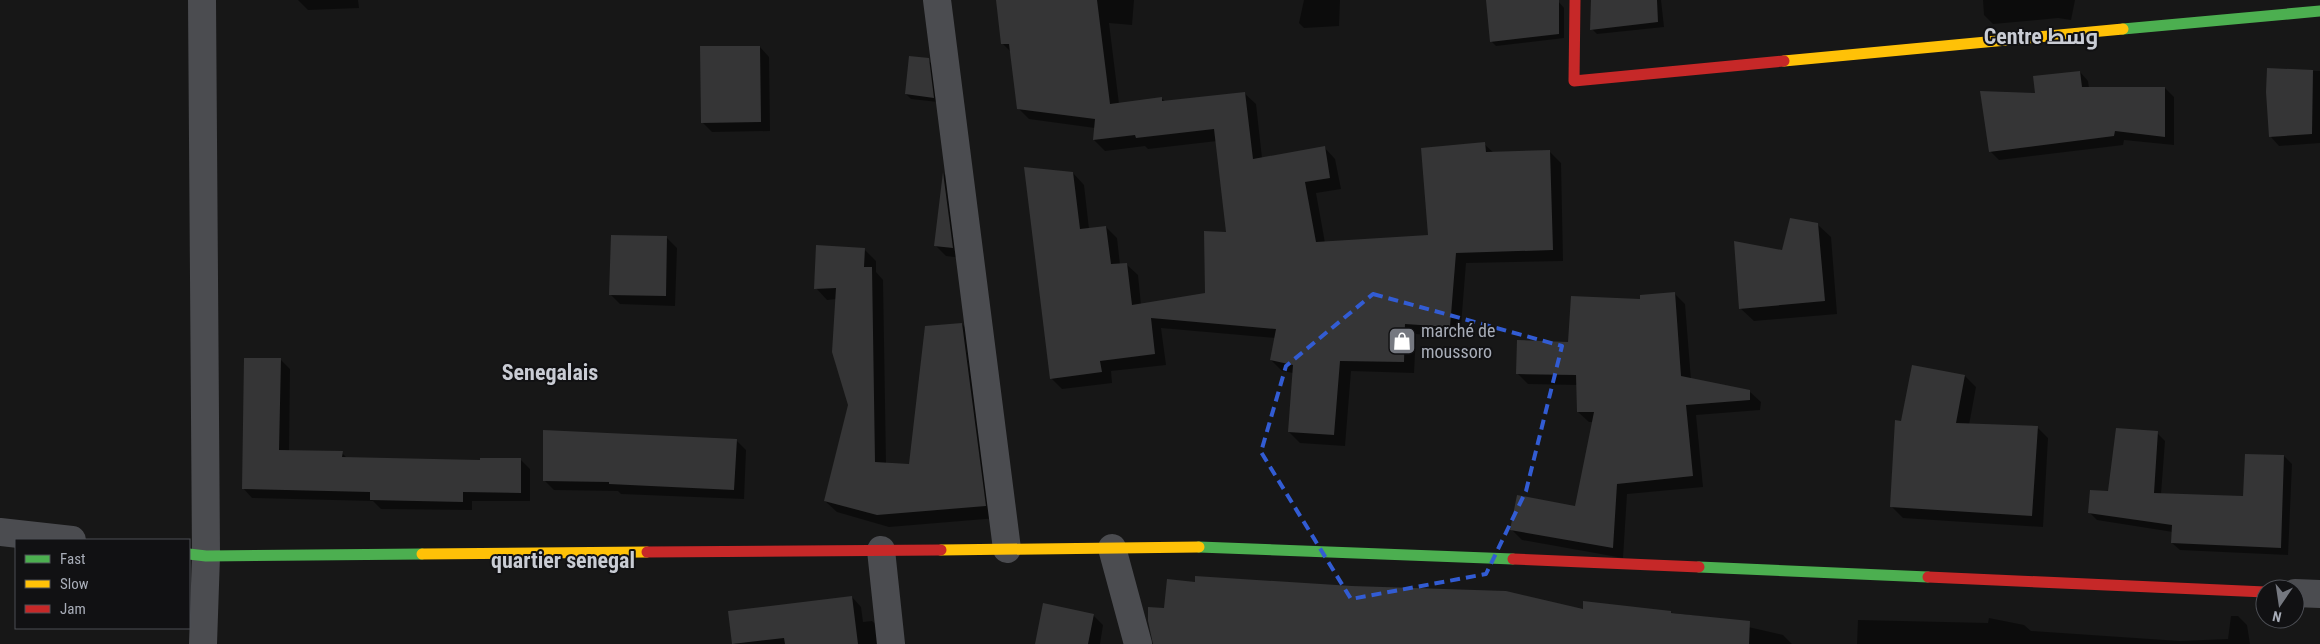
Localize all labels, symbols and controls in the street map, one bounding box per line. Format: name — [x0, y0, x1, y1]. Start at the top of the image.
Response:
district label: Centre وسط — [1984, 24, 2098, 50]
place label: marché de moussoro — [1421, 320, 1495, 362]
shop icon: marché de moussoro — [1387, 326, 1417, 356]
district label: Senegalais — [502, 360, 598, 385]
legend — [15, 539, 190, 629]
district label: quartier senegal — [491, 548, 635, 573]
text: Fast — [60, 550, 85, 568]
text: Slow — [60, 575, 89, 593]
north arrow — [2255, 579, 2305, 629]
text: Jam — [60, 600, 86, 618]
text: N — [2271, 608, 2283, 625]

